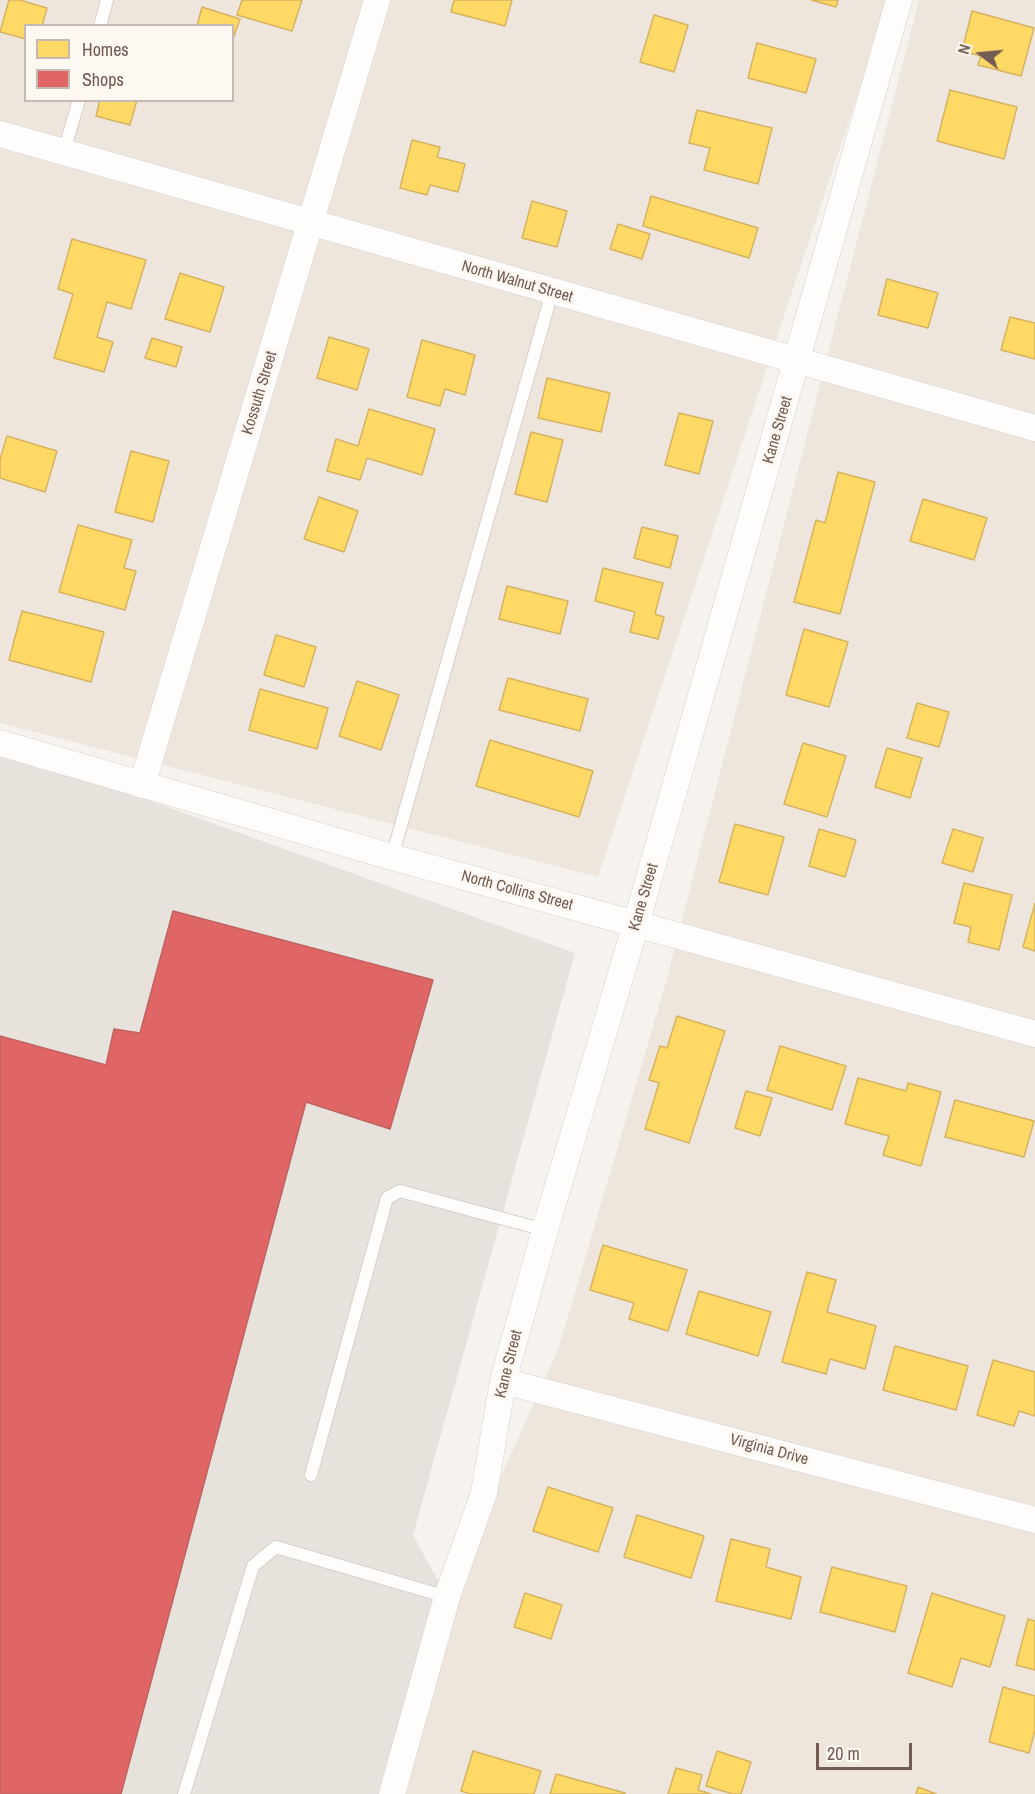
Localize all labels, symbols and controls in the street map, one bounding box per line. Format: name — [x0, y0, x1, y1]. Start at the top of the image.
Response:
legend — [24, 24, 234, 102]
north arrow — [951, 24, 1011, 84]
text: Homes — [82, 37, 129, 62]
text: N — [952, 41, 976, 57]
text: Shops — [82, 67, 124, 92]
street label: North Walnut Street — [459, 257, 575, 307]
street label: Kossuth Street — [238, 349, 282, 437]
street label: Kane Street — [759, 394, 797, 466]
street label: Kane Street — [625, 861, 663, 933]
street label: North Collins Street — [459, 867, 575, 915]
street label: Kane Street — [491, 1328, 527, 1400]
street label: Virginia Drive — [728, 1430, 810, 1470]
scale bar — [819, 1731, 915, 1769]
text: 20 m — [827, 1741, 860, 1766]

